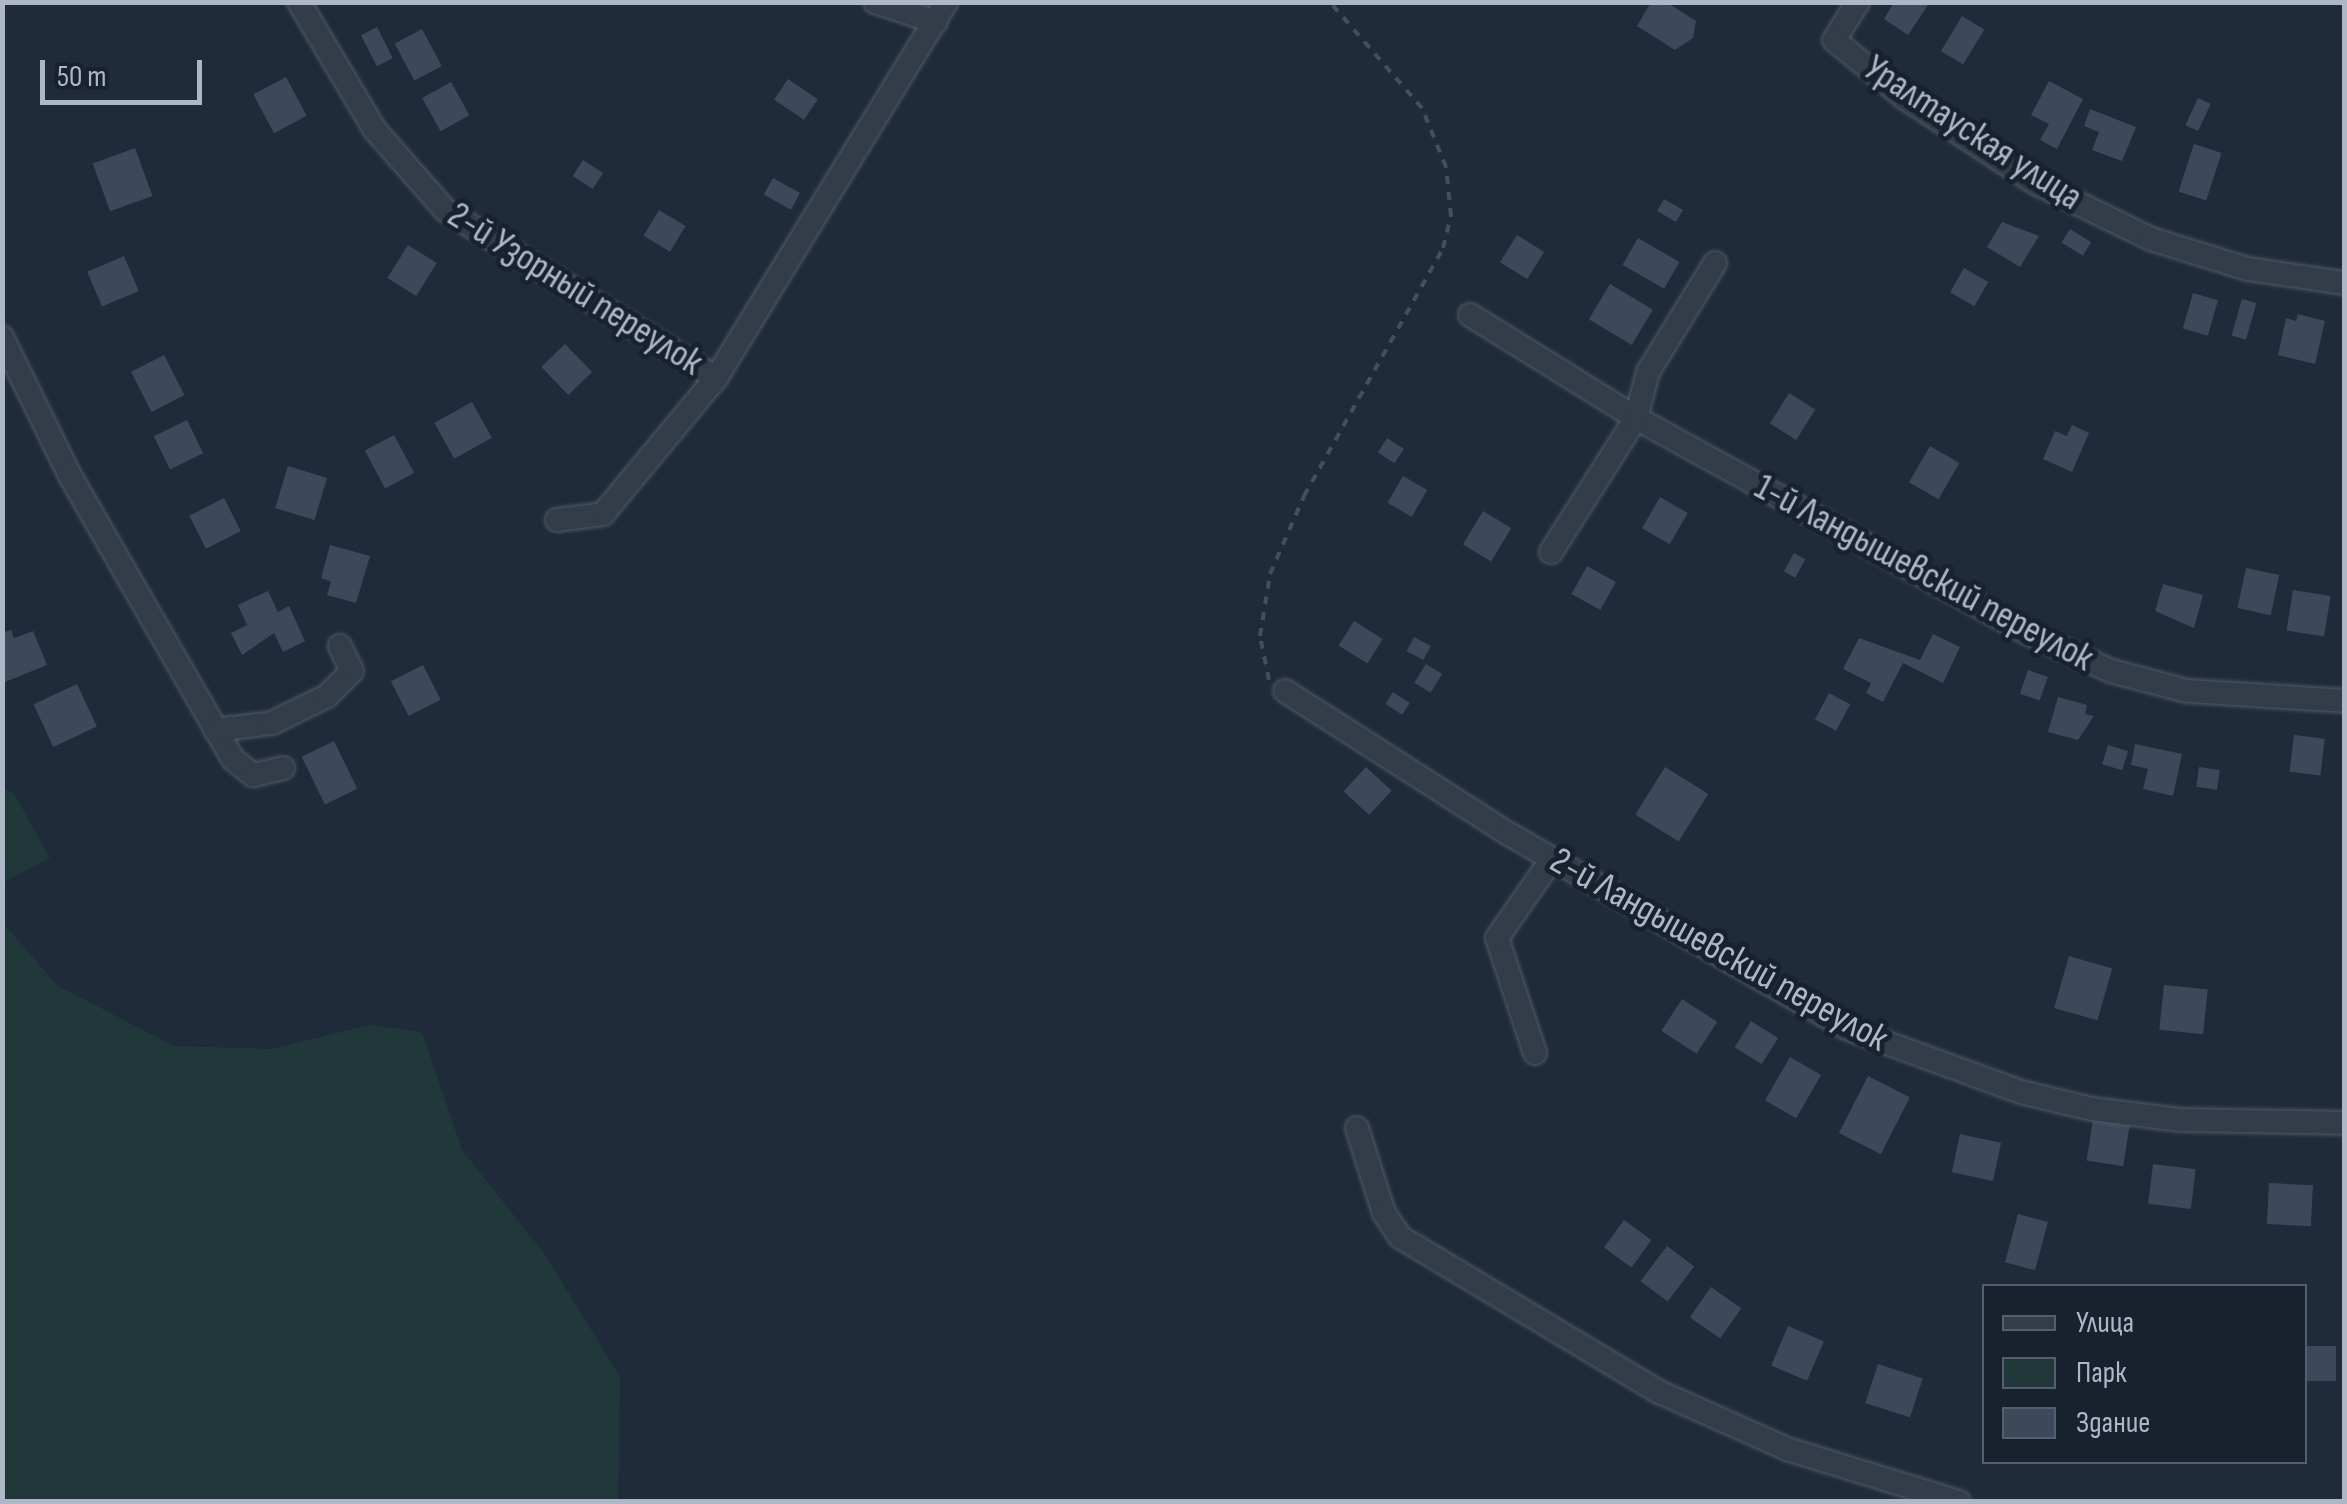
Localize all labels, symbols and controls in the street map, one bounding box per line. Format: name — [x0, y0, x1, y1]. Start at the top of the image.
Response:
scale bar — [45, 40, 208, 102]
street label: Уралтауская улица — [1855, 46, 2091, 220]
text: 50 m — [57, 59, 106, 95]
street label: 2-й Узорный переулок — [439, 192, 711, 386]
street label: 1-й Ландышевский переулок — [1747, 464, 2101, 682]
street label: 2-й Ландышевский переулок — [1542, 838, 1896, 1062]
legend — [1982, 1284, 2307, 1464]
text: Улица — [2076, 1305, 2134, 1341]
text: Парк — [2076, 1355, 2127, 1391]
text: Здание — [2076, 1405, 2150, 1441]

